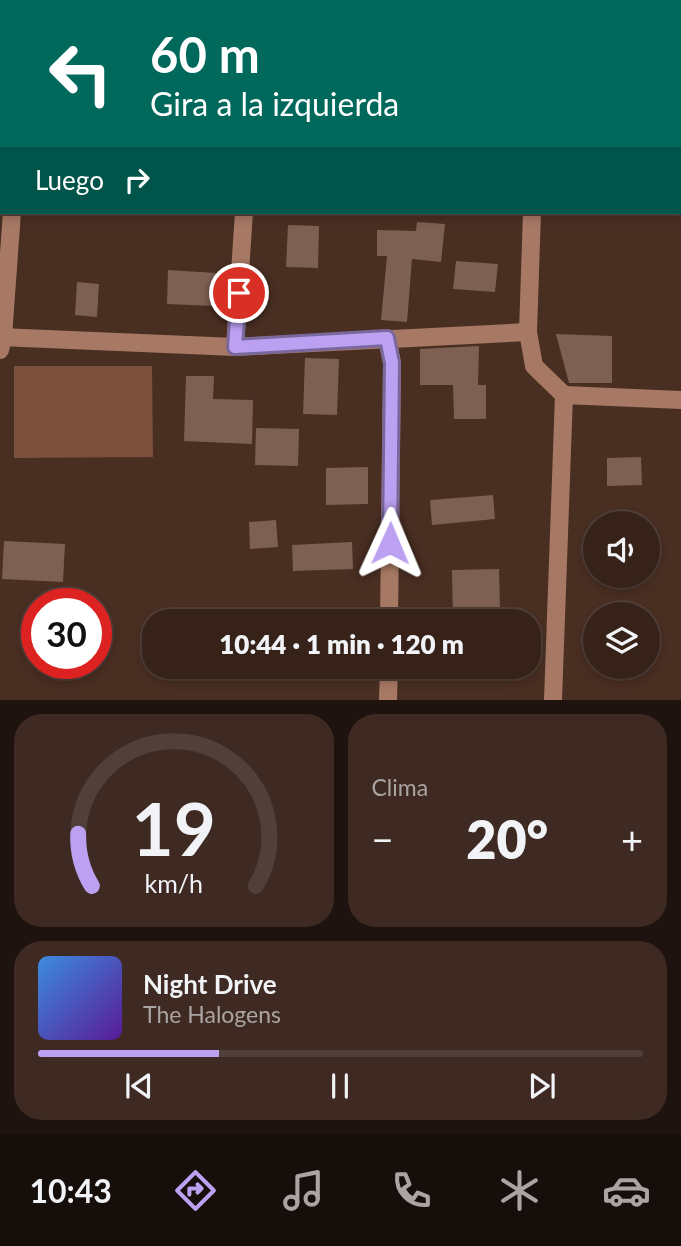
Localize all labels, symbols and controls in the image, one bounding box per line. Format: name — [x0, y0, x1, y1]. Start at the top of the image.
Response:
text: 60 m — [150, 25, 260, 83]
icon: left — [35, 28, 126, 119]
text: Gira a la izquierda — [150, 84, 399, 123]
icon: right — [118, 161, 156, 199]
text: Luego — [35, 164, 104, 196]
pin — [209, 263, 269, 323]
icon: arrive — [220, 274, 258, 312]
position arrow — [353, 506, 427, 580]
map controls — [583, 511, 660, 679]
button: sound — [583, 511, 660, 588]
speed limit sign: 30 — [21, 588, 112, 679]
button: layers — [583, 602, 660, 679]
text: 10:44 · 1 min · 120 m — [219, 628, 464, 660]
text: Clima — [372, 773, 428, 801]
text: 19 — [132, 785, 216, 873]
text: 20° — [466, 808, 548, 870]
text: − — [372, 816, 394, 862]
text: + — [621, 816, 643, 862]
text: km/h — [144, 868, 203, 898]
text: Night Drive — [143, 968, 277, 1000]
text: The Halogens — [143, 1000, 281, 1028]
icon: previous — [120, 1067, 158, 1105]
icon: pause — [321, 1067, 359, 1105]
icon: next — [523, 1067, 561, 1105]
icon: directions — [171, 1166, 220, 1215]
icon: music — [279, 1166, 328, 1215]
icon: phone — [387, 1166, 436, 1215]
icon: climate — [495, 1166, 544, 1215]
icon: car — [602, 1166, 651, 1215]
text: 10:43 — [29, 1171, 112, 1210]

